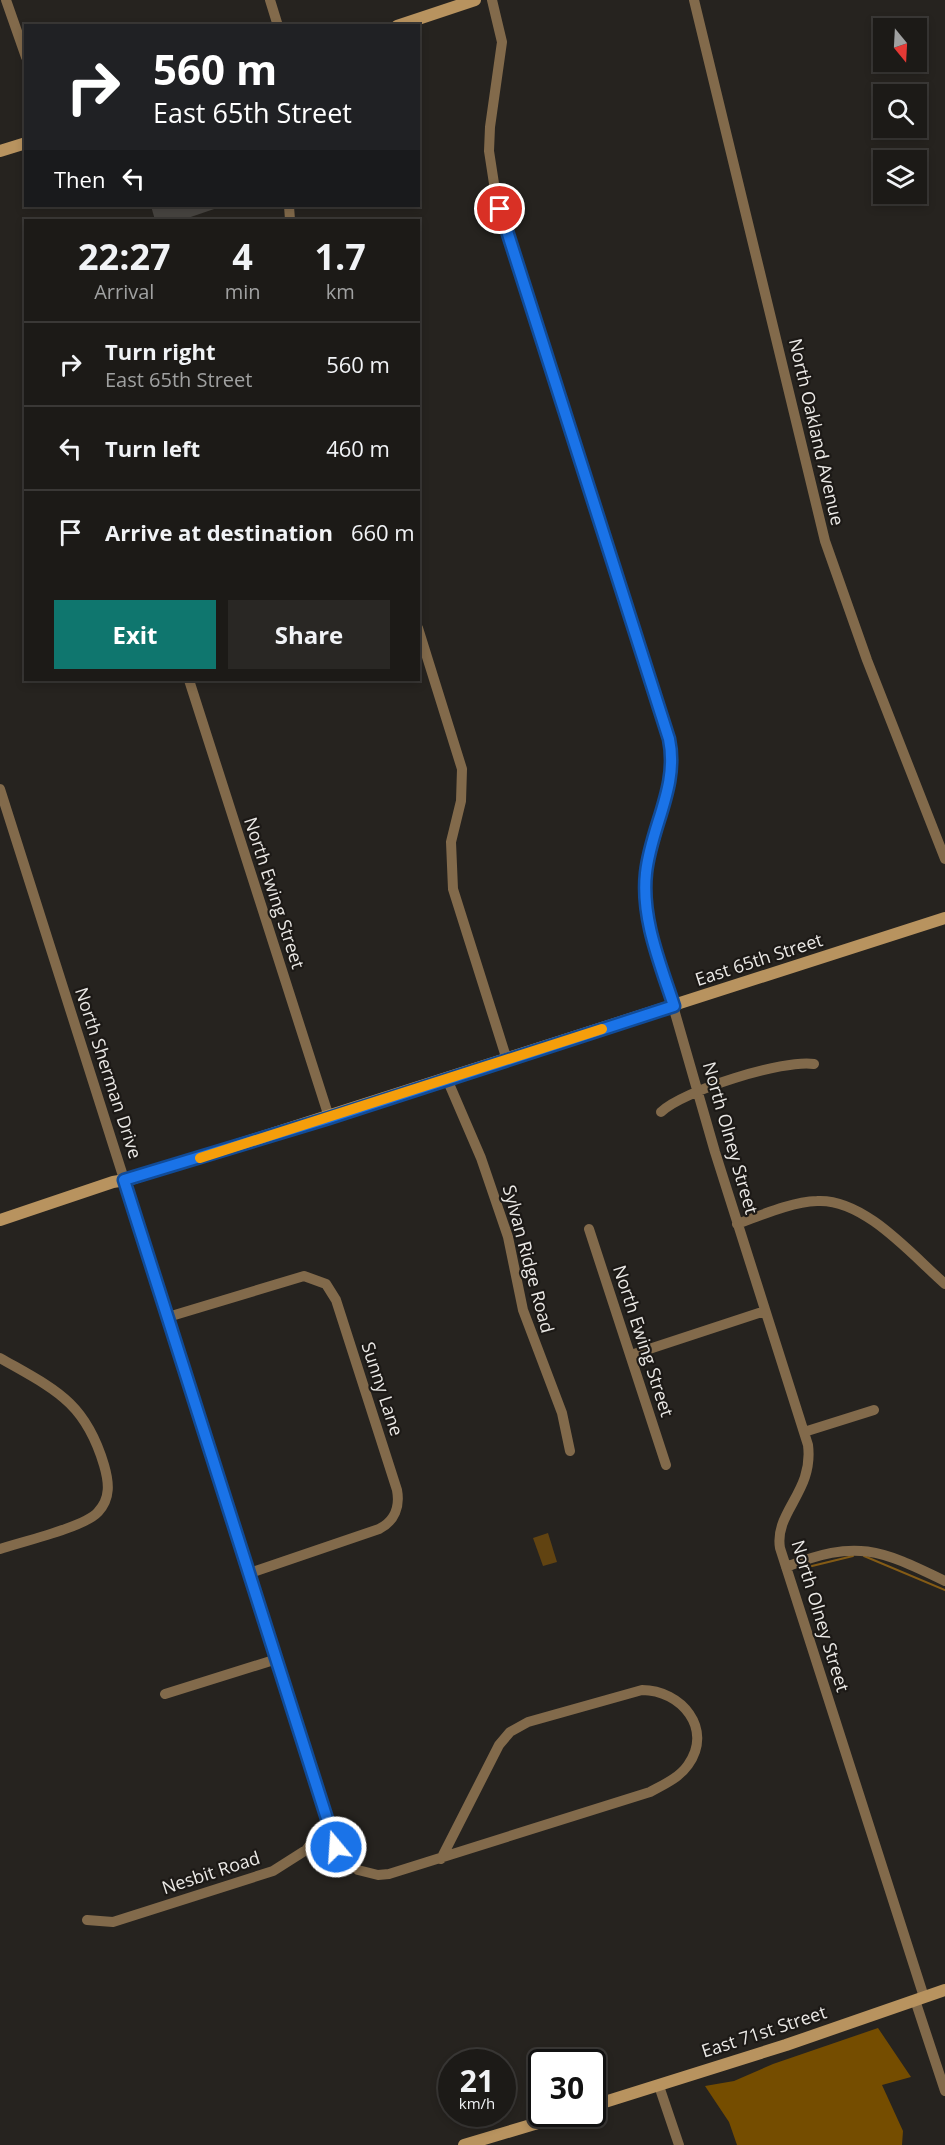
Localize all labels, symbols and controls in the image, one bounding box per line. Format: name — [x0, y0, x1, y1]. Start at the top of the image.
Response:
north arrow — [873, 18, 927, 72]
map controls — [873, 18, 927, 204]
text: 560 m — [153, 40, 277, 97]
icon: right — [54, 48, 132, 126]
button: search — [873, 84, 927, 138]
text: East 65th Street — [153, 94, 352, 131]
button: layers — [873, 150, 927, 204]
icon: left — [117, 162, 150, 195]
text: Then — [54, 164, 105, 194]
pin — [474, 183, 525, 234]
icon: arrive — [483, 192, 516, 225]
text: 22:27 — [78, 232, 171, 281]
text: 4 — [232, 232, 253, 281]
text: 1.7 — [315, 232, 366, 281]
text: Arrival — [94, 278, 154, 305]
text: min — [225, 278, 260, 305]
text: km — [326, 278, 355, 305]
text: Turn right — [105, 336, 216, 366]
street label: North Oakland Avenue — [784, 336, 850, 528]
icon: right — [54, 348, 87, 381]
text: 560 m — [326, 349, 390, 379]
text: East 65th Street — [105, 366, 252, 393]
icon: left — [54, 432, 87, 465]
text: Turn left — [105, 433, 200, 463]
text: 460 m — [326, 433, 390, 463]
icon: arrive — [54, 516, 87, 549]
text: Arrive at destination — [105, 517, 333, 547]
text: 660 m — [351, 517, 415, 547]
button: Exit — [54, 600, 216, 669]
button: Share — [228, 600, 390, 669]
street label: North Ewing Street — [239, 814, 311, 972]
street label: East 65th Street — [692, 927, 825, 991]
street label: North Sherman Drive — [70, 984, 148, 1161]
street label: North Olney Street — [698, 1059, 764, 1217]
street label: Sylvan Ridge Road — [498, 1182, 560, 1335]
street label: North Ewing Street — [608, 1262, 680, 1420]
street label: Sunny Lane — [357, 1339, 409, 1439]
street label: North Olney Street — [786, 1537, 855, 1695]
position arrow — [304, 1815, 368, 1879]
street label: Nesbit Road — [159, 1845, 263, 1899]
street label: East 71st Street — [698, 2000, 829, 2063]
speed limit sign: 30 — [528, 2049, 606, 2127]
text: 21 — [460, 2060, 494, 2101]
text: km/h — [459, 2093, 495, 2113]

